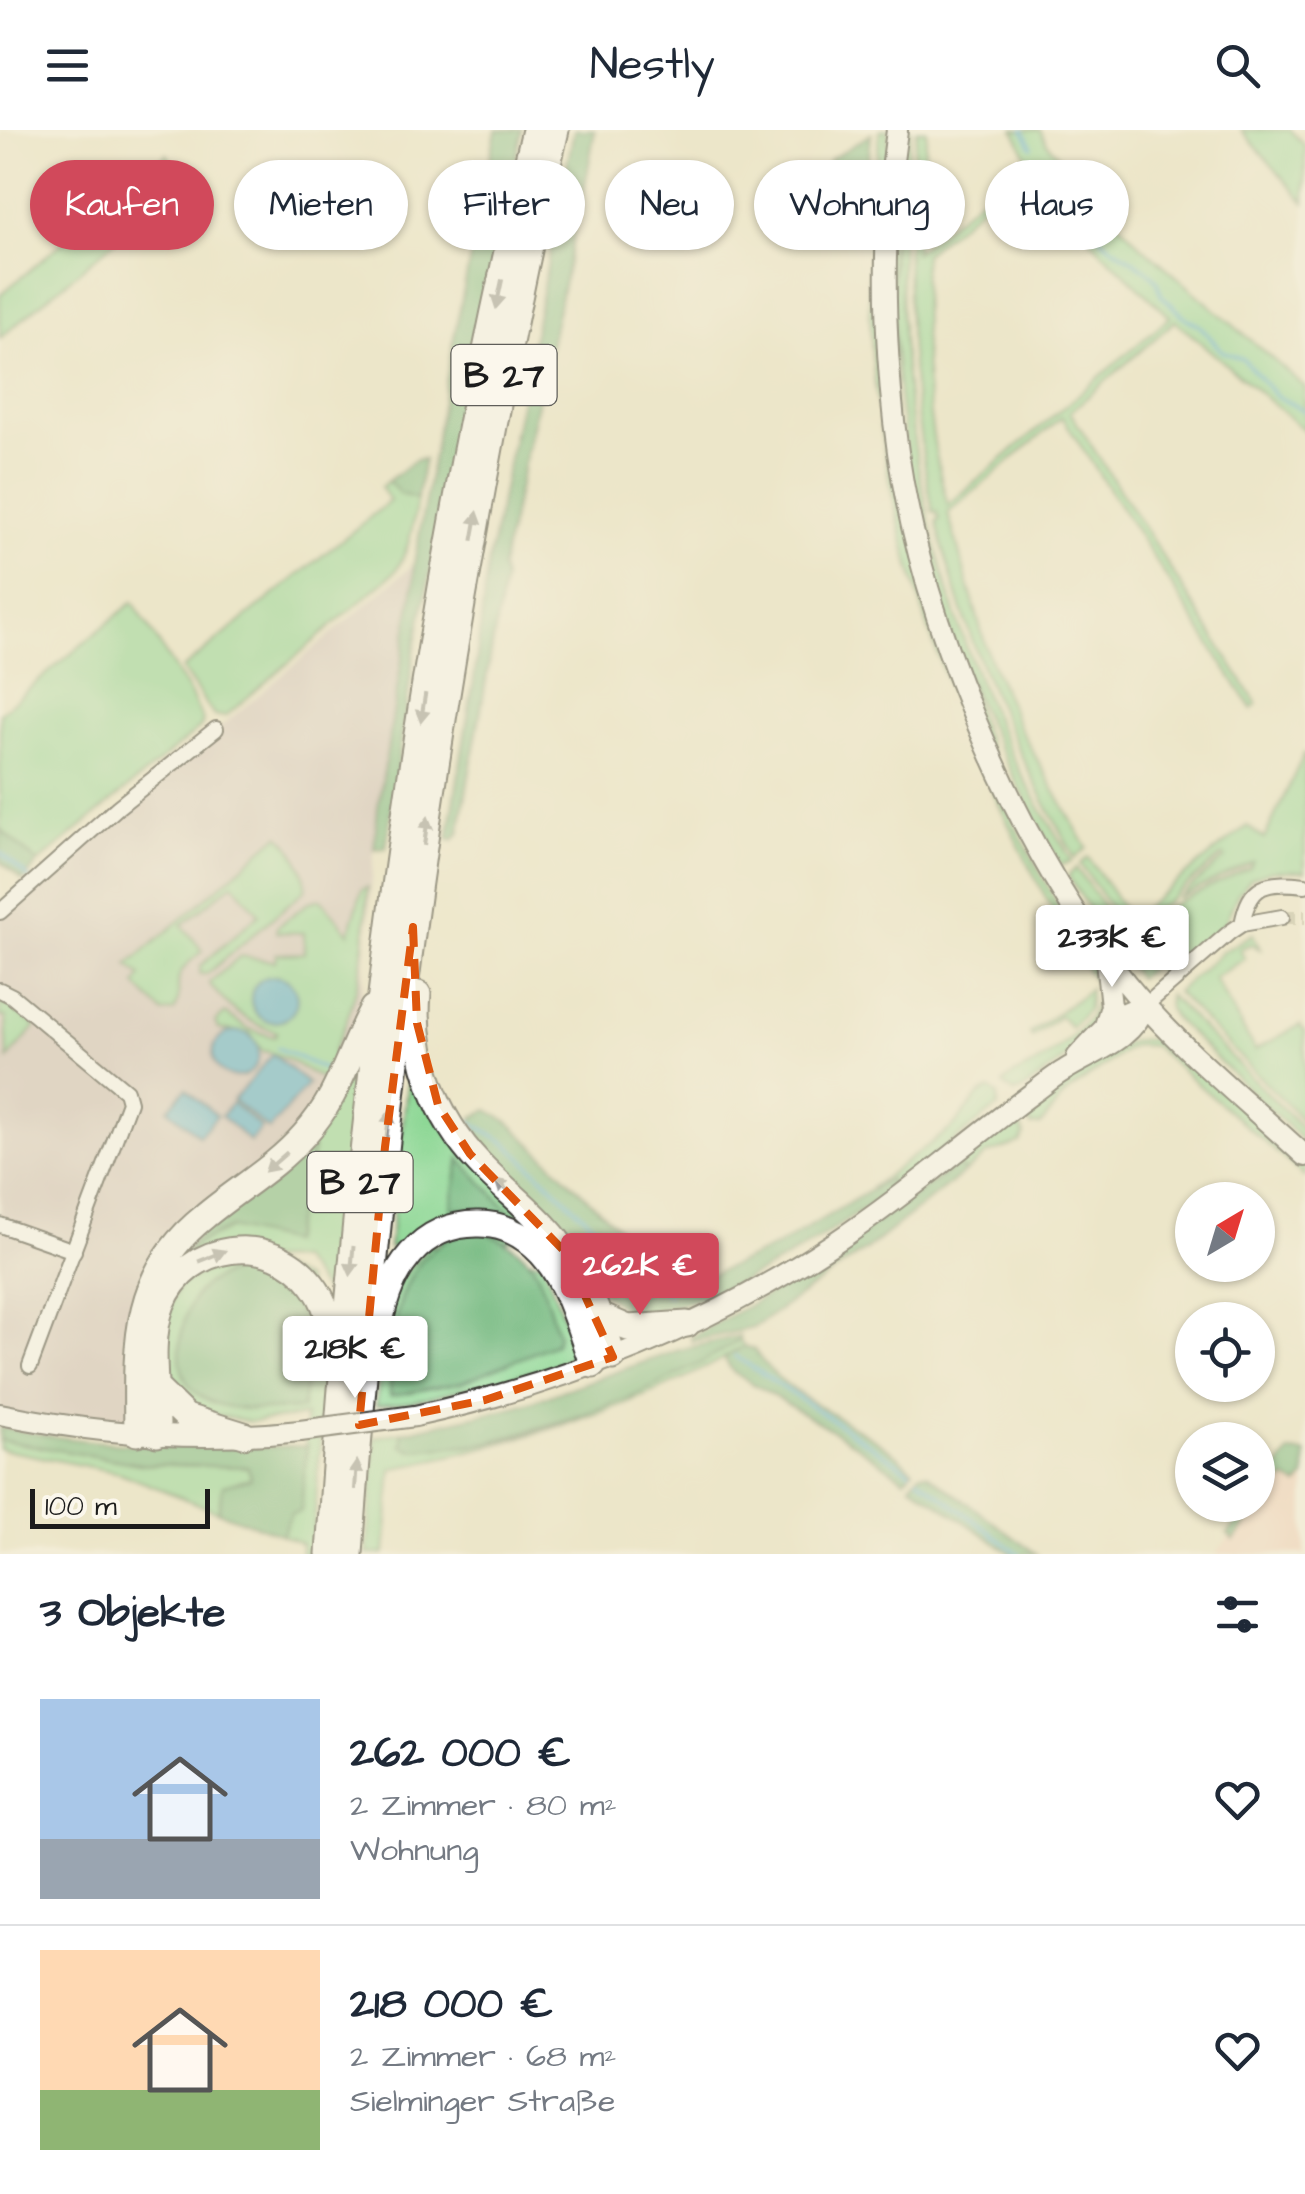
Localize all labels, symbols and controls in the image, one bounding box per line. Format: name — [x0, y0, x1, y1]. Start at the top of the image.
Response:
text: Nestly — [590, 34, 715, 96]
icon: menu — [40, 38, 95, 93]
icon: search — [1210, 38, 1265, 93]
chip: Kaufen — [30, 160, 214, 250]
chip: Mieten — [234, 160, 408, 250]
chip: Filter — [428, 160, 585, 250]
chip: Neu — [605, 160, 734, 250]
chip: Wohnung — [754, 160, 965, 250]
chip: Haus — [985, 160, 1129, 250]
one-way arrow — [491, 279, 507, 310]
road number: B 27 — [452, 345, 556, 405]
one-way arrow — [468, 510, 483, 541]
one-way arrow — [414, 693, 430, 725]
one-way arrow — [419, 815, 435, 846]
pin: 233K € — [1031, 905, 1193, 990]
text: 233K € — [1058, 915, 1166, 960]
one-way arrow — [380, 1109, 396, 1141]
one-way arrow — [264, 1150, 289, 1172]
road number: B 27 — [308, 1152, 412, 1212]
one-way arrow — [494, 1178, 519, 1200]
north arrow — [1175, 1182, 1275, 1282]
map controls — [1175, 1182, 1275, 1522]
pin: 262K € — [559, 1233, 721, 1318]
text: 262K € — [583, 1243, 697, 1288]
one-way arrow — [343, 1246, 359, 1278]
one-way arrow — [197, 1248, 227, 1264]
button: locate — [1175, 1302, 1275, 1402]
pin: 218K € — [274, 1316, 436, 1401]
text: 218K € — [305, 1326, 405, 1371]
button: layers — [1175, 1422, 1275, 1522]
one-way arrow — [348, 1459, 364, 1491]
scale bar — [30, 1484, 210, 1528]
text: 100 m — [45, 1487, 117, 1526]
text: 3 Objekte — [40, 1585, 226, 1643]
icon: filters — [1210, 1587, 1265, 1642]
text: 262 000 € — [350, 1725, 571, 1783]
icon: home — [120, 1739, 240, 1859]
icon: heart — [1210, 1772, 1265, 1827]
text: 2 Zimmer · 80 m² — [350, 1783, 617, 1828]
text: Wohnung — [350, 1828, 479, 1873]
text: 218 000 € — [350, 1976, 553, 2034]
icon: home — [120, 1990, 240, 2110]
icon: heart — [1210, 2023, 1265, 2078]
text: 2 Zimmer · 68 m² — [350, 2034, 617, 2079]
text: Sielminger Straße — [350, 2079, 615, 2124]

